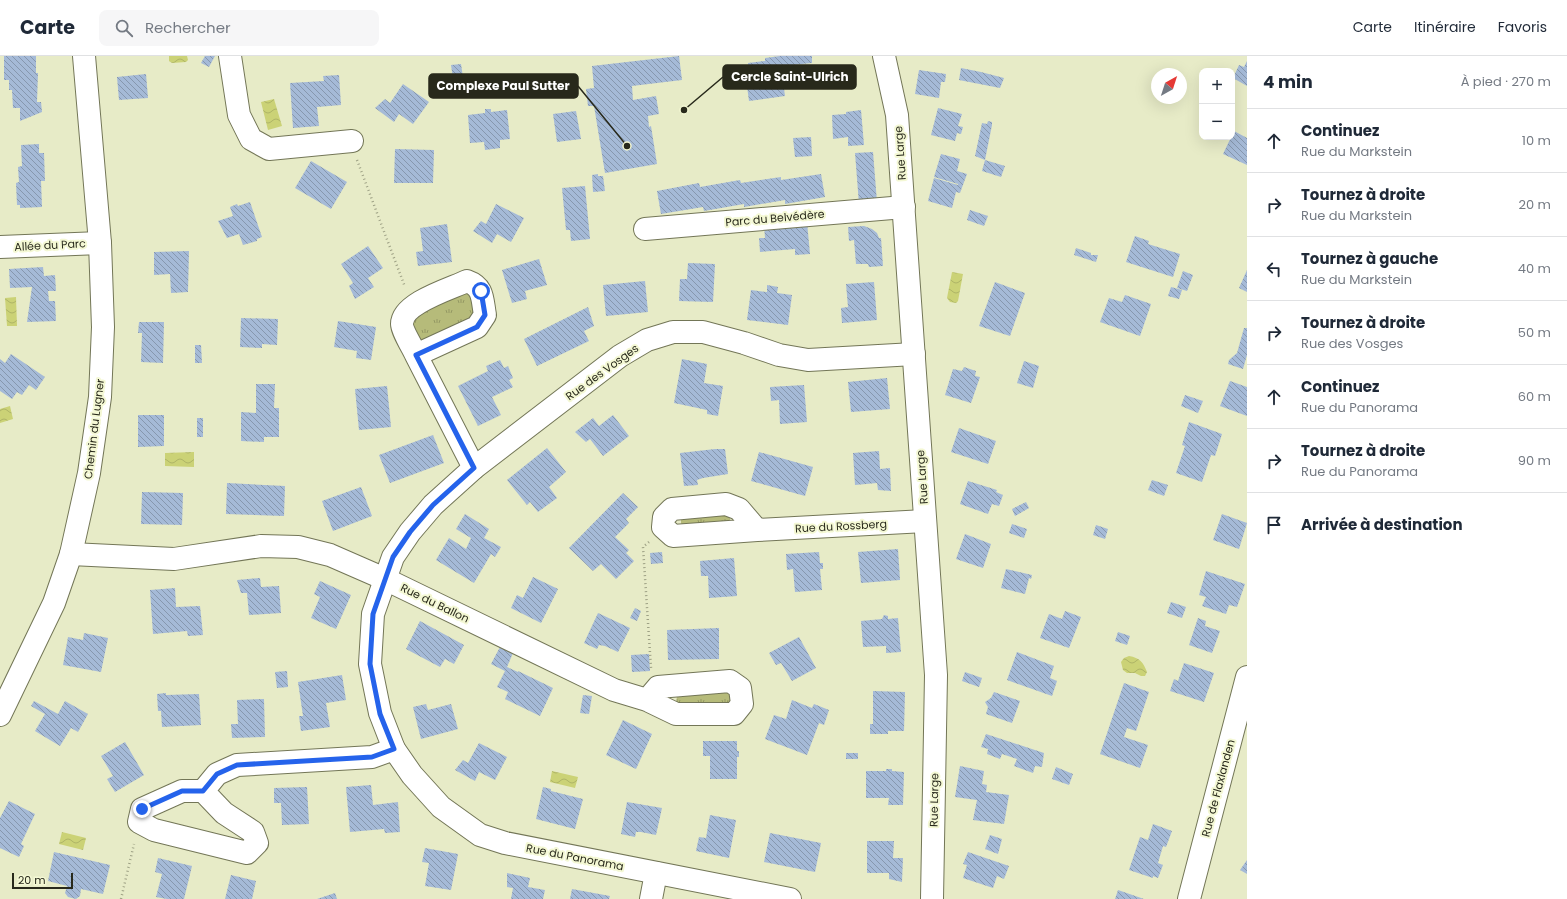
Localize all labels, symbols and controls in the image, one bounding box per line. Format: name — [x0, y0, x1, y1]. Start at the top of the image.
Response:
search box — [99, 10, 379, 46]
text: Carte — [20, 14, 75, 41]
icon: search — [113, 17, 135, 39]
text: Rechercher — [145, 17, 231, 38]
text: Carte — [1353, 17, 1392, 37]
text: Itinéraire — [1414, 17, 1476, 37]
text: Favoris — [1498, 17, 1547, 37]
callout: Cercle Saint-Ulrich — [723, 65, 856, 89]
text: Cercle Saint-Ulrich — [731, 68, 849, 85]
north arrow — [1151, 68, 1187, 104]
map controls — [1199, 68, 1235, 140]
button: + — [1199, 68, 1235, 104]
text: 4 min — [1263, 70, 1313, 94]
text: À pied · 270 m — [1461, 72, 1551, 91]
callout: Complexe Paul Sutter — [429, 74, 578, 98]
text: Complexe Paul Sutter — [436, 77, 570, 94]
button: − — [1199, 104, 1235, 140]
text: Continuez — [1301, 120, 1380, 141]
street label: Rue Large — [890, 125, 910, 181]
icon: ahead — [1263, 130, 1285, 152]
text: 10 m — [1522, 131, 1551, 150]
text: Rue du Markstein — [1301, 142, 1412, 161]
text: Tournez à droite — [1301, 184, 1425, 205]
icon: right — [1263, 194, 1285, 216]
text: 20 m — [1518, 195, 1551, 214]
street label: Parc du Belvédère — [725, 206, 825, 230]
text: Rue du Markstein — [1301, 206, 1412, 225]
street label: Allée du Parc — [14, 235, 86, 255]
text: Tournez à gauche — [1301, 248, 1438, 269]
icon: left — [1263, 258, 1285, 280]
text: 40 m — [1518, 259, 1551, 278]
text: Rue du Markstein — [1301, 270, 1412, 289]
route start — [472, 282, 490, 300]
text: Tournez à droite — [1301, 312, 1425, 333]
icon: right — [1263, 322, 1285, 344]
text: 50 m — [1518, 323, 1551, 342]
text: Rue des Vosges — [1301, 334, 1403, 353]
street label: Rue des Vosges — [562, 340, 642, 404]
text: Continuez — [1301, 376, 1380, 397]
street label: Chemin du Lugner — [80, 378, 108, 480]
icon: ahead — [1263, 386, 1285, 408]
text: 60 m — [1518, 387, 1551, 406]
text: Rue du Panorama — [1301, 398, 1418, 417]
text: Tournez à droite — [1301, 440, 1425, 461]
street label: Rue Large — [912, 449, 932, 505]
icon: right — [1263, 450, 1285, 472]
text: 90 m — [1518, 451, 1551, 470]
text: Rue du Panorama — [1301, 462, 1418, 481]
icon: arrive — [1263, 514, 1285, 536]
text: Arrivée à destination — [1301, 514, 1463, 535]
street label: Rue du Rossberg — [795, 516, 887, 536]
street label: Rue du Ballon — [398, 579, 472, 627]
street label: Rue de Flaxlanden — [1197, 738, 1239, 838]
street label: Rue Large — [926, 773, 942, 827]
route end — [133, 800, 151, 818]
street label: Rue du Panorama — [525, 840, 625, 874]
scale bar — [12, 871, 73, 890]
text: 20 m — [18, 872, 46, 888]

